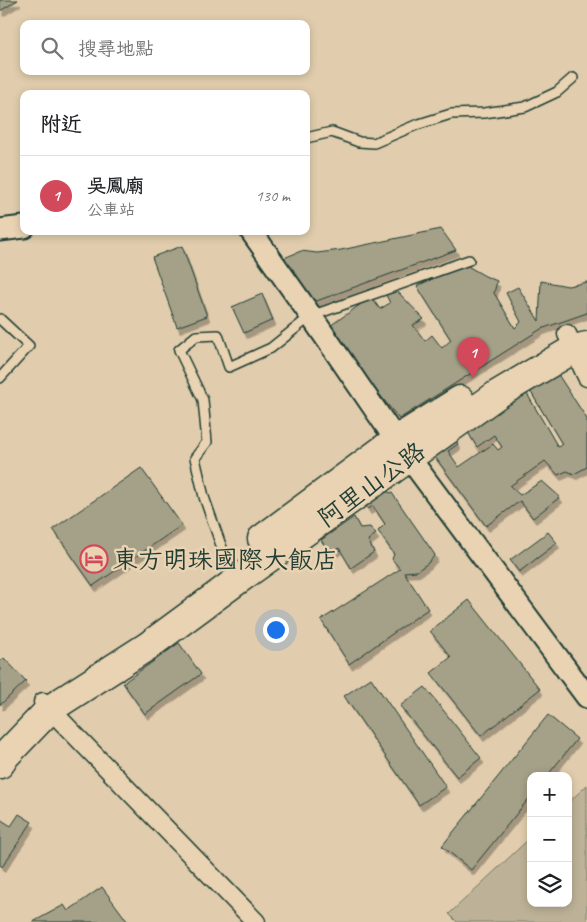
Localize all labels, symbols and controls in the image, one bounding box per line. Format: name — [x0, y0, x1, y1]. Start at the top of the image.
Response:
search box — [20, 20, 310, 75]
icon: search — [38, 34, 66, 62]
text: 搜尋地點 — [78, 37, 154, 61]
text: 附近 — [40, 111, 82, 137]
text: 吳鳳廟 — [87, 174, 144, 198]
text: 1 — [52, 186, 60, 206]
text: 130 m — [256, 186, 290, 206]
text: 公車站 — [87, 200, 135, 220]
pin: 1 — [457, 337, 489, 378]
street label: 阿里山公路 — [312, 435, 432, 534]
hotel icon: 東方明珠國際大飯店 — [79, 544, 109, 574]
place label: 東方明珠國際大飯店 — [113, 544, 338, 576]
your location — [263, 617, 289, 643]
map controls — [527, 772, 572, 907]
button: + — [527, 772, 572, 817]
button: − — [527, 817, 572, 862]
button: layers — [527, 862, 572, 907]

